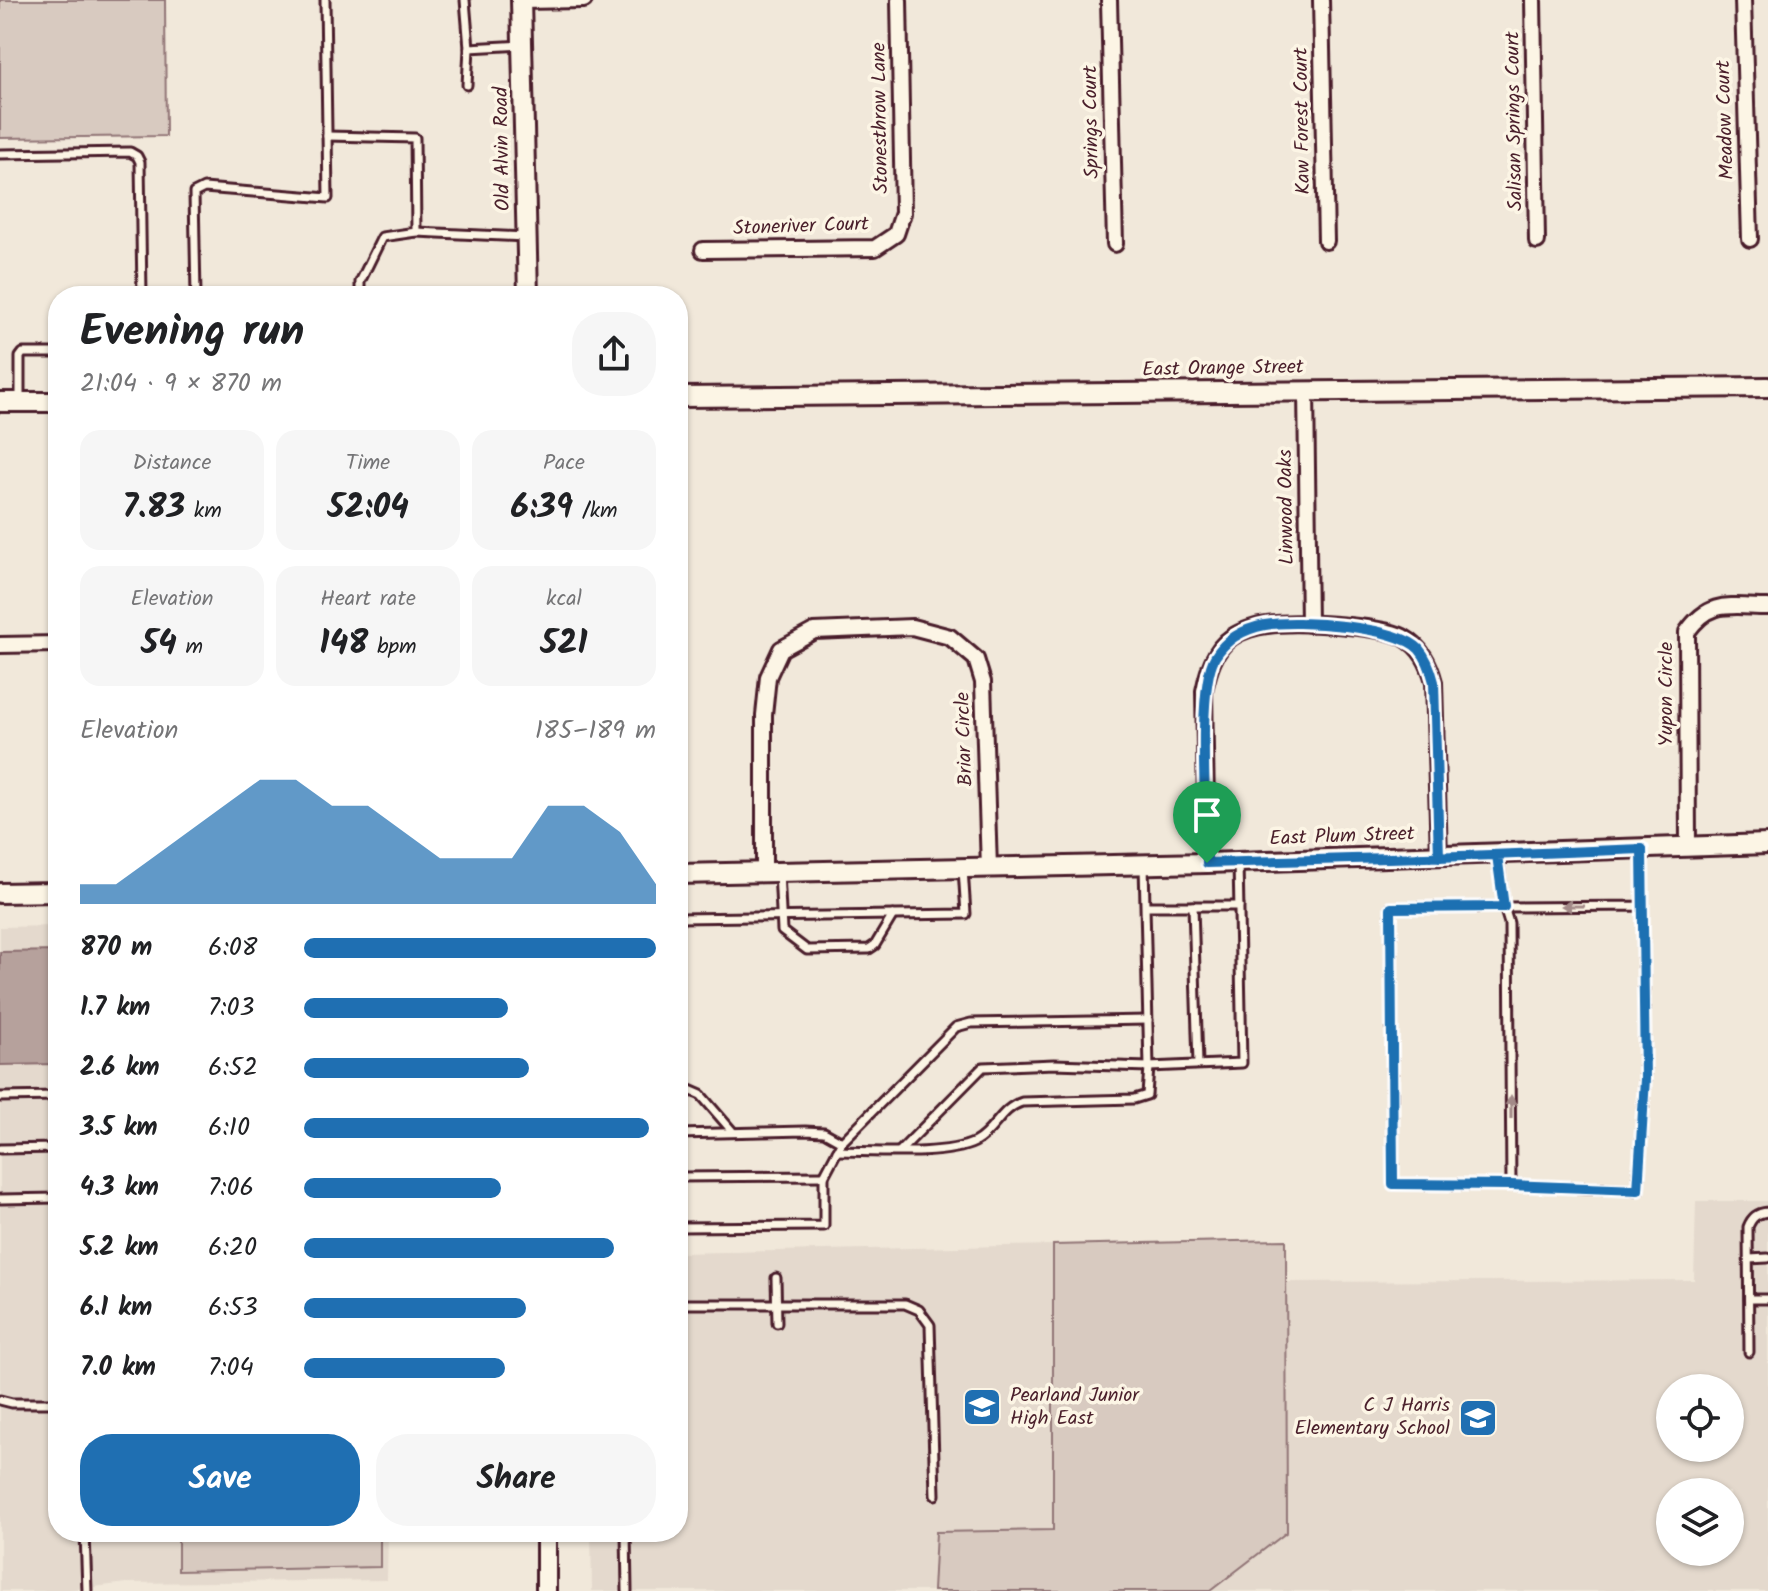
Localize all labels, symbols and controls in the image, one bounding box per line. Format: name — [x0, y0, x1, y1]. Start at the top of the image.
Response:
street label: Salisan Springs Court — [1497, 31, 1533, 211]
street label: Stonesthrow Lane — [864, 42, 898, 194]
street label: Kaw Forest Court — [1286, 47, 1320, 195]
street label: Meadow Court — [1708, 59, 1744, 180]
street label: Springs Court — [1075, 65, 1109, 179]
street label: Old Alvin Road — [486, 86, 520, 211]
street label: Stoneriver Court — [733, 209, 870, 245]
text: Evening run — [80, 298, 304, 368]
button: share — [572, 312, 656, 396]
street label: East Orange Street — [1142, 352, 1304, 386]
text: 21:04 · 9 × 870 m — [80, 363, 282, 405]
text: Distance — [132, 446, 212, 481]
text: Time — [346, 446, 390, 481]
text: Pace — [543, 446, 585, 481]
street label: Linwood Oaks — [1270, 449, 1304, 565]
text: 7.83 — [122, 481, 185, 535]
text: 52:04 — [327, 481, 409, 535]
text: 6:39 — [510, 481, 573, 535]
text: km — [185, 494, 222, 529]
text: /km — [573, 494, 618, 529]
text: Elevation — [130, 582, 214, 617]
text: Heart rate — [320, 582, 416, 617]
text: kcal — [546, 582, 582, 617]
text: 54 — [141, 617, 177, 671]
text: 148 — [319, 617, 368, 671]
text: 521 — [540, 617, 588, 671]
text: m — [177, 630, 203, 665]
text: bpm — [368, 630, 417, 665]
street label: Yupon Circle — [1651, 642, 1683, 746]
street label: Briar Circle — [947, 691, 983, 787]
text: Elevation — [80, 710, 178, 752]
text: 185–189 m — [535, 710, 656, 752]
pin — [1173, 781, 1241, 863]
icon: arrive — [1185, 793, 1229, 837]
street label: East Plum Street — [1269, 818, 1415, 856]
one-way arrow — [1560, 900, 1585, 912]
text: 870 m — [80, 927, 152, 969]
text: 6:08 — [208, 927, 258, 969]
text: 1.7 km — [80, 987, 150, 1029]
text: 7:03 — [208, 987, 254, 1029]
text: 2.6 km — [80, 1047, 160, 1089]
text: 6:52 — [208, 1047, 258, 1089]
one-way arrow — [1505, 1094, 1517, 1119]
text: 3.5 km — [80, 1107, 158, 1149]
text: 6:10 — [208, 1107, 250, 1149]
text: 4.3 km — [80, 1167, 159, 1209]
text: 7:06 — [208, 1167, 254, 1209]
text: 5.2 km — [80, 1227, 159, 1269]
text: 6:20 — [208, 1227, 257, 1269]
text: 6.1 km — [80, 1287, 152, 1329]
text: 6:53 — [208, 1287, 258, 1329]
text: 7.0 km — [80, 1347, 156, 1389]
text: 7:04 — [208, 1347, 254, 1389]
map controls — [1656, 1374, 1744, 1566]
button: locate — [1656, 1374, 1744, 1462]
place label: Pearland Junior High East — [1010, 1380, 1140, 1435]
school or university icon: Pearland Junior High East — [961, 1386, 1003, 1428]
place label: C J Harris Elementary School — [1294, 1390, 1450, 1445]
school or university icon: C J Harris Elementary School — [1457, 1397, 1499, 1439]
button: Save — [80, 1434, 360, 1526]
button: Share — [376, 1434, 656, 1526]
button: layers — [1656, 1478, 1744, 1566]

